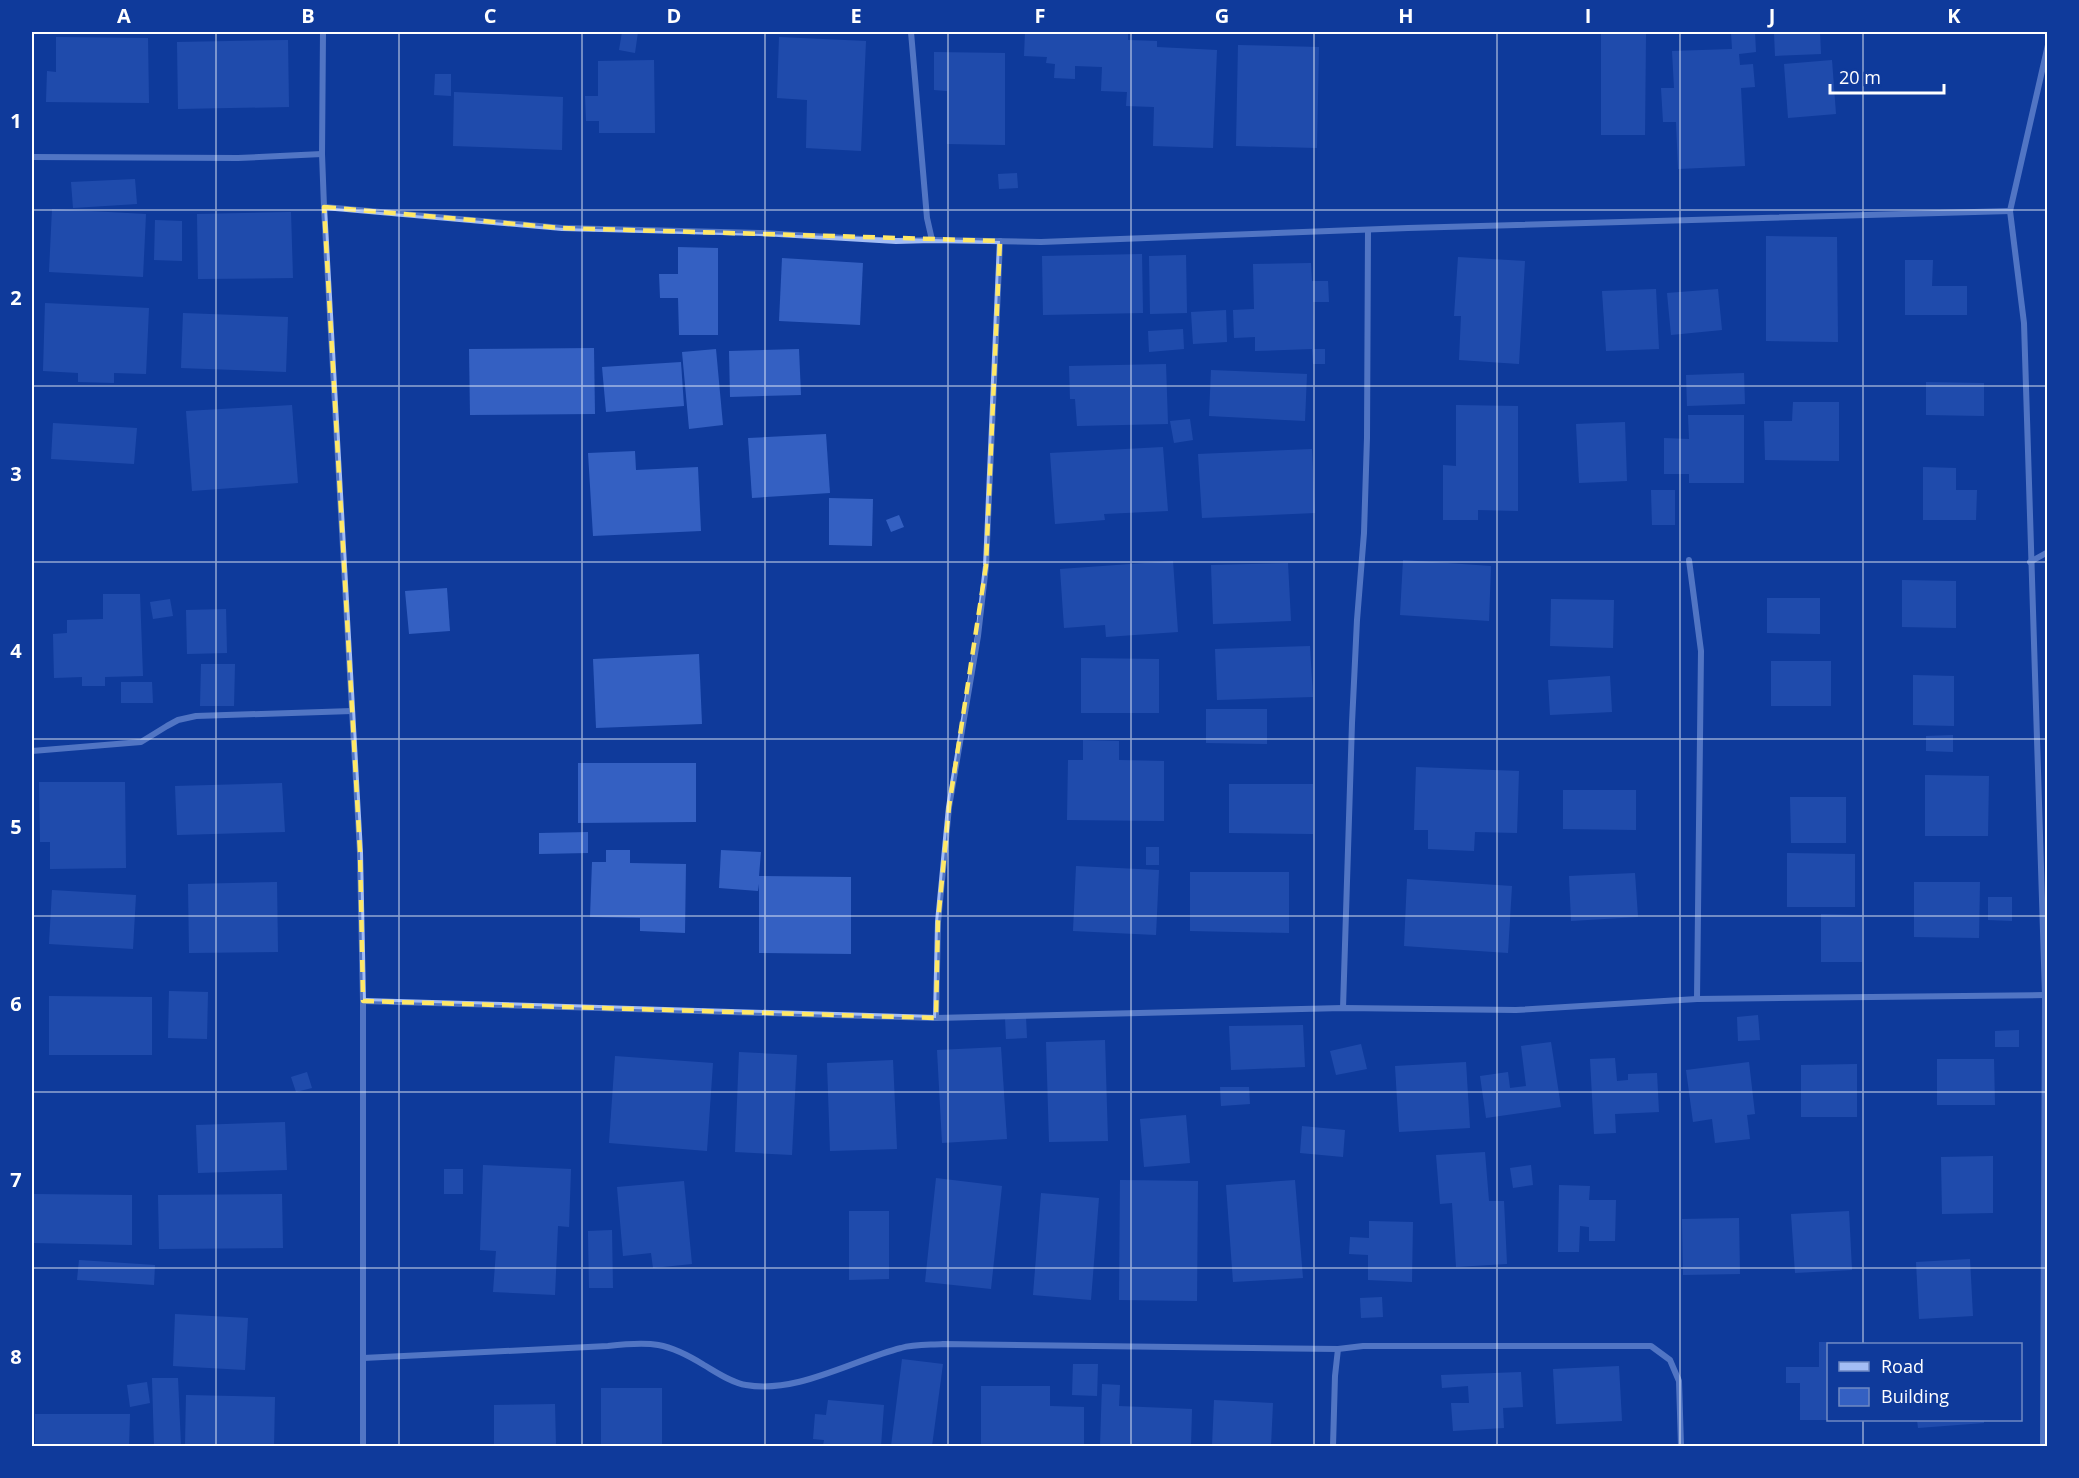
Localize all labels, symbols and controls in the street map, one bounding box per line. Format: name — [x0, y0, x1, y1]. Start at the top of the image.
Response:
text: A — [117, 2, 131, 29]
text: B — [301, 2, 315, 29]
text: C — [484, 2, 497, 29]
text: D — [667, 2, 681, 29]
text: E — [850, 2, 862, 29]
text: F — [1035, 2, 1045, 29]
text: G — [1215, 2, 1229, 29]
text: H — [1398, 2, 1414, 29]
text: I — [1585, 2, 1591, 29]
text: J — [1767, 2, 1775, 29]
text: K — [1947, 2, 1961, 29]
scale bar — [1830, 57, 1944, 95]
text: 20 m — [1839, 65, 1881, 89]
text: 1 — [10, 107, 22, 134]
text: 2 — [10, 284, 22, 311]
text: 3 — [10, 460, 22, 487]
text: 4 — [10, 637, 22, 664]
text: 5 — [10, 813, 22, 840]
text: 6 — [10, 990, 22, 1017]
text: 7 — [10, 1166, 22, 1193]
text: 8 — [10, 1343, 22, 1370]
legend — [1827, 1343, 2022, 1421]
text: Road — [1881, 1354, 1924, 1378]
text: Building — [1881, 1384, 1949, 1408]

